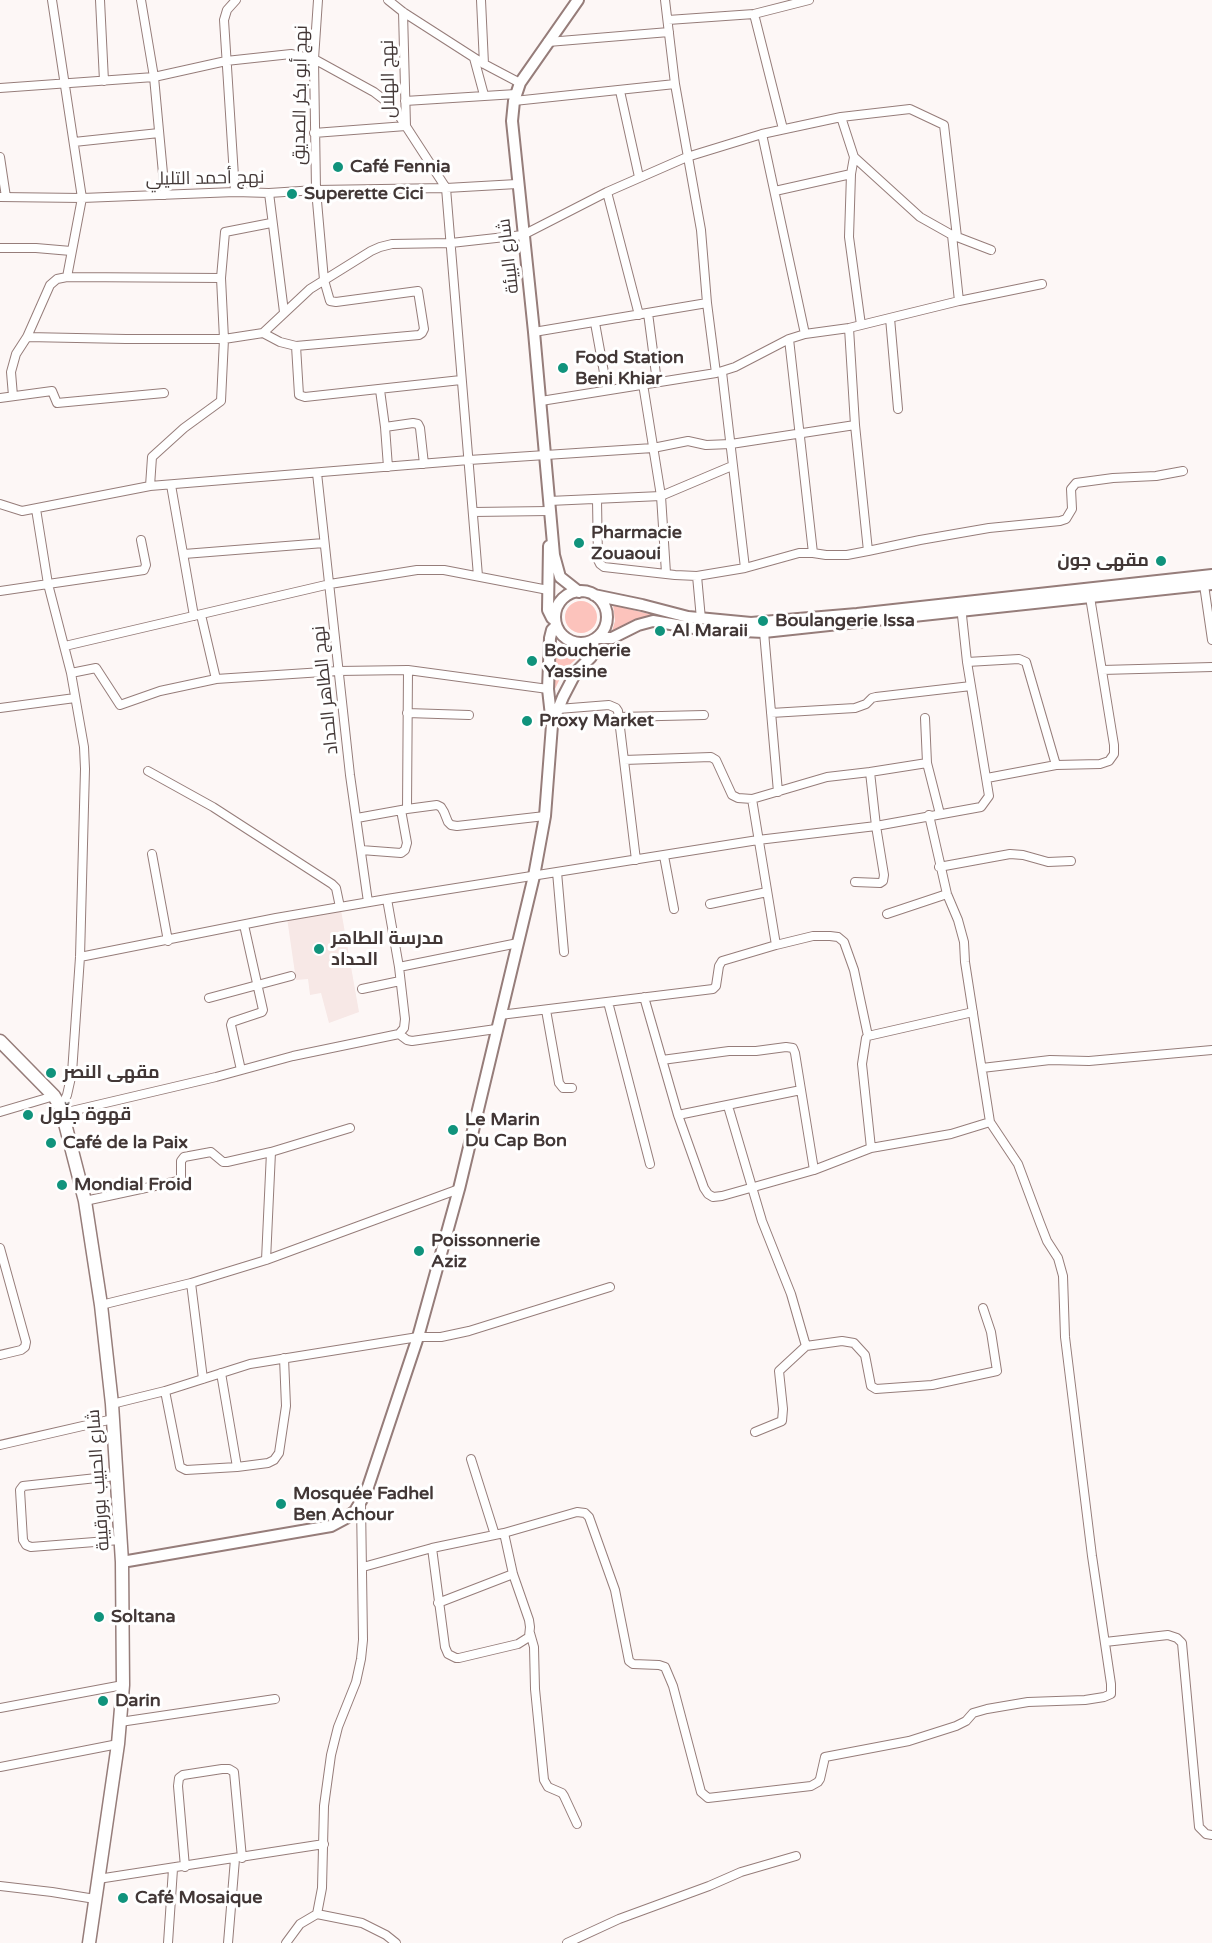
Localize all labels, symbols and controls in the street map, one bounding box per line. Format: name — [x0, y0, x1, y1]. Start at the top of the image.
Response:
street label: نهج أبو بكر الصديق — [289, 25, 313, 165]
street label: نهج الهلال — [378, 40, 400, 118]
place label: Café Fennia — [350, 156, 451, 178]
marker: Café Fennia — [331, 160, 345, 174]
street label: نهج أحمد التليلي — [145, 167, 265, 191]
place label: Superette Cici — [304, 183, 424, 205]
marker: Superette Cici — [285, 187, 299, 201]
street label: شارع البيئة — [494, 217, 524, 295]
place label: Food Station Beni Khiar — [575, 347, 684, 389]
marker: Food Station Beni Khiar — [556, 361, 570, 375]
place label: Pharmacie Zouaoui — [591, 522, 682, 564]
marker: Pharmacie Zouaoui — [572, 536, 586, 550]
place label: مقهى جون — [1057, 550, 1149, 572]
marker: مقهى جون — [1154, 554, 1168, 568]
place label: Boulangerie Issa — [775, 610, 915, 632]
marker: Boulangerie Issa — [756, 614, 770, 628]
place label: Al Maraii — [672, 620, 748, 642]
street label: نهج الطاهر الحداد — [308, 624, 344, 756]
marker: Al Maraii — [653, 624, 667, 638]
place label: Boucherie Yassine — [544, 640, 631, 682]
marker: Boucherie Yassine — [525, 654, 539, 668]
place label: Proxy Market — [539, 710, 654, 732]
marker: Proxy Market — [520, 714, 534, 728]
place label: مدرسة الطاهر الحداد — [331, 928, 444, 970]
marker: مدرسة الطاهر الحداد — [312, 942, 326, 956]
place label: مقهى النصر — [63, 1062, 160, 1084]
marker: مقهى النصر — [44, 1066, 58, 1080]
place label: قهوة جلّول — [40, 1104, 131, 1126]
marker: قهوة جلّول — [21, 1108, 35, 1122]
place label: Le Marin Du Cap Bon — [465, 1109, 567, 1152]
marker: Le Marin Du Cap Bon — [446, 1123, 460, 1137]
place label: Café de la Paix — [63, 1132, 188, 1154]
marker: Café de la Paix — [44, 1136, 58, 1150]
place label: Mondial Froid — [74, 1174, 192, 1196]
marker: Mondial Froid — [55, 1178, 69, 1192]
place label: Poissonnerie Aziz — [431, 1230, 540, 1272]
marker: Poissonnerie Aziz — [412, 1244, 426, 1258]
street label: شارع الحبيب بورقيبة — [83, 1408, 115, 1552]
place label: Mosquée Fadhel Ben Achour — [293, 1483, 434, 1526]
marker: Mosquée Fadhel Ben Achour — [274, 1497, 288, 1511]
place label: Soltana — [111, 1606, 176, 1628]
marker: Soltana — [92, 1610, 106, 1624]
place label: Darin — [115, 1690, 161, 1712]
marker: Darin — [96, 1694, 110, 1708]
place label: Café Mosaique — [135, 1887, 262, 1909]
marker: Café Mosaique — [116, 1891, 130, 1905]

